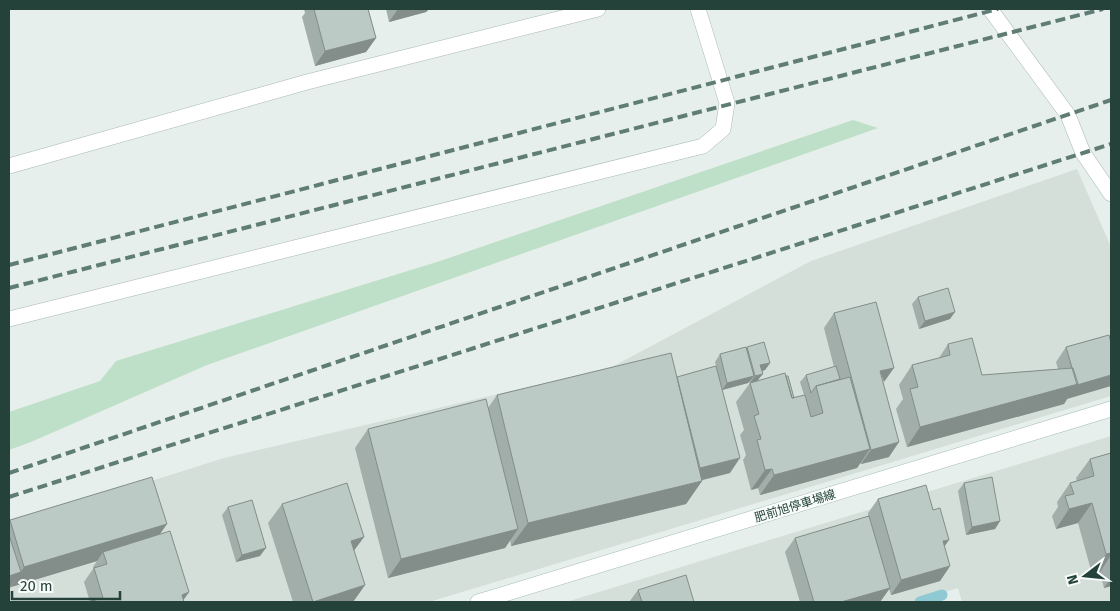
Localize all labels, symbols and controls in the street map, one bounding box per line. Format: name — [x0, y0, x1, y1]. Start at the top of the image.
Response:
street label: 肥前旭停車場線 — [753, 487, 837, 525]
north arrow — [1060, 551, 1110, 601]
scale bar — [12, 568, 120, 600]
text: N — [1064, 573, 1082, 586]
text: 20 m — [20, 577, 53, 595]

